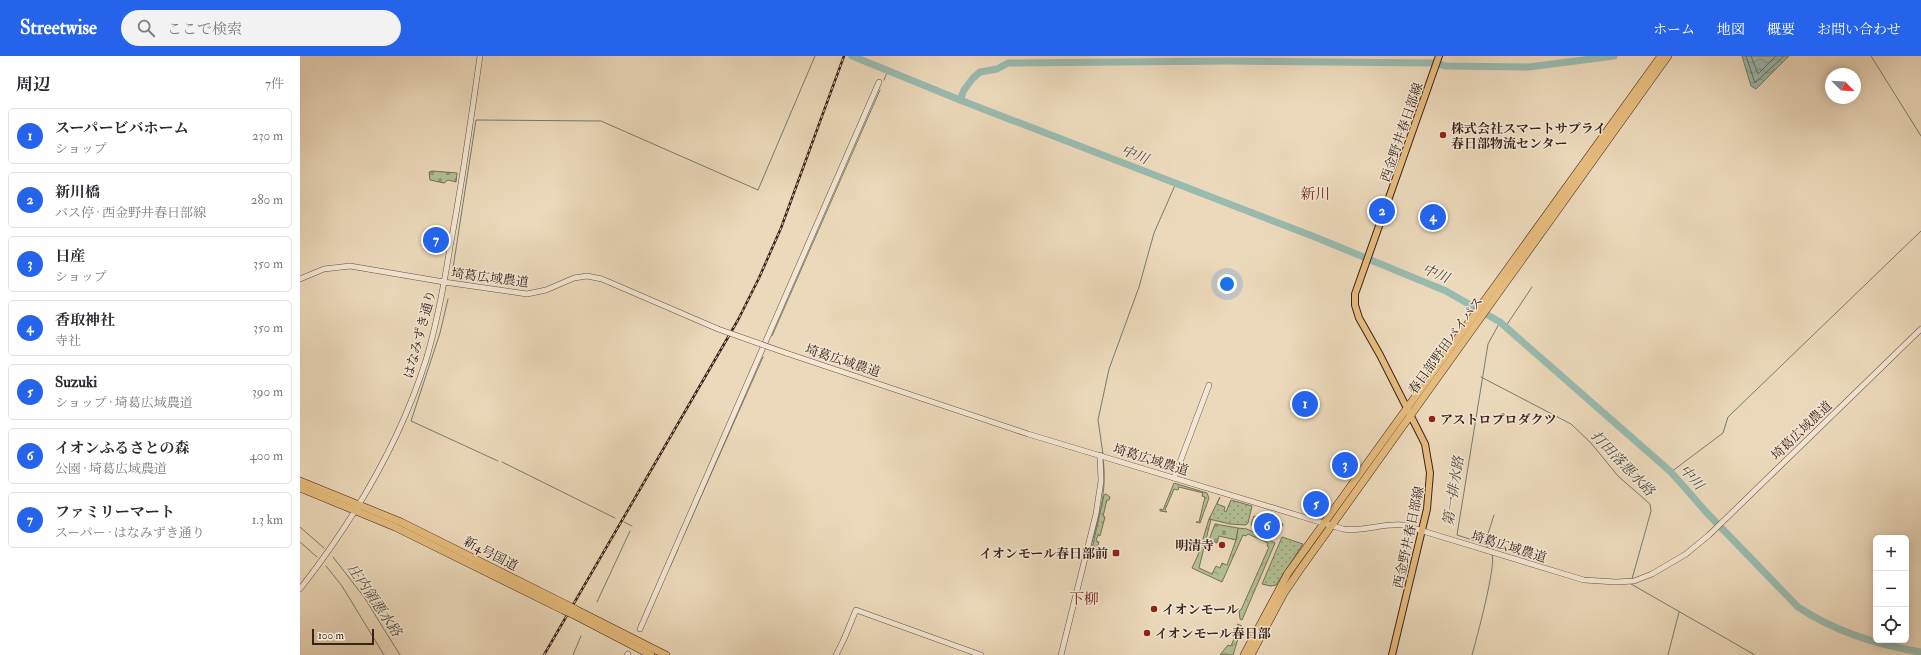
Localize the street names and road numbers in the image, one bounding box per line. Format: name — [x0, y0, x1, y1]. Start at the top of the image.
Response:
street label: 西金野井春日部線 — [1377, 81, 1426, 184]
street label: 埼葛広域農道 — [450, 265, 530, 291]
street label: はなみずき通り — [400, 288, 439, 380]
street label: 春日部野田バイパス — [1405, 294, 1487, 398]
street label: 埼葛広域農道 — [803, 341, 882, 381]
street label: 埼葛広域農道 — [1768, 398, 1835, 464]
street label: 埼葛広域農道 — [1111, 441, 1190, 479]
street label: 西金野井春日部線 — [1390, 485, 1428, 590]
street label: 埼葛広域農道 — [1469, 528, 1548, 566]
street label: 新4号国道 — [461, 533, 520, 574]

